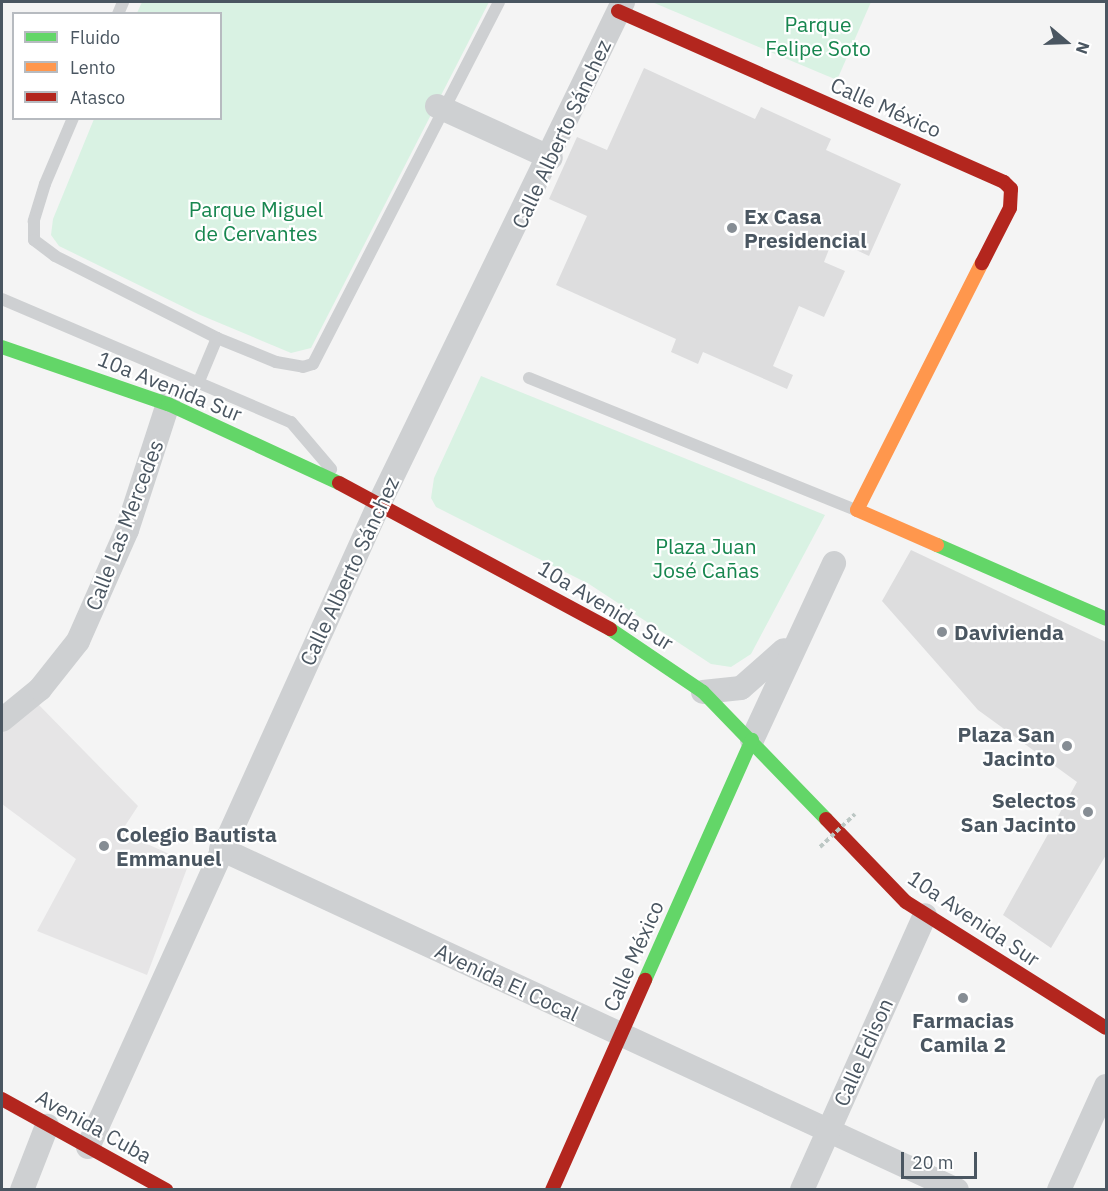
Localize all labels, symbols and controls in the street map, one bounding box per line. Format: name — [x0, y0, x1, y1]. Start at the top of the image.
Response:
park label: Parque Felipe Soto — [765, 11, 871, 61]
legend — [12, 12, 222, 120]
north arrow — [1036, 12, 1096, 72]
text: Fluido — [70, 26, 120, 49]
street label: Calle Alberto Sánchez — [506, 35, 616, 233]
text: N — [1072, 39, 1094, 57]
text: Lento — [70, 56, 115, 79]
street label: Calle México — [827, 71, 945, 143]
text: Atasco — [70, 86, 125, 109]
park label: Parque Miguel de Cervantes — [189, 196, 323, 246]
place label: Ex Casa Presidencial — [744, 203, 867, 253]
marker: Ex Casa Presidencial — [725, 221, 739, 235]
street label: 10a Avenida Sur — [94, 346, 246, 426]
street label: Calle Las Mercedes — [80, 436, 168, 614]
street label: Calle Alberto Sánchez — [294, 472, 404, 670]
park label: Plaza Juan José Cañas — [653, 533, 759, 583]
street label: 10a Avenida Sur — [534, 555, 678, 655]
place label: Davivienda — [954, 619, 1064, 645]
marker: Davivienda — [935, 625, 949, 639]
place label: Plaza San Jacinto — [958, 721, 1055, 771]
marker: Plaza San Jacinto — [1060, 739, 1074, 753]
place label: Selectos San Jacinto — [961, 787, 1076, 837]
marker: Selectos San Jacinto — [1081, 805, 1095, 819]
place label: Colegio Bautista Emmanuel — [116, 821, 277, 871]
marker: Colegio Bautista Emmanuel — [97, 839, 111, 853]
street label: 10a Avenida Sur — [903, 865, 1045, 971]
street label: Calle México — [597, 897, 669, 1015]
street label: Avenida El Cocal — [431, 938, 583, 1026]
marker: Farmacias Camila 2 — [956, 991, 970, 1005]
street label: Calle Edison — [828, 994, 898, 1110]
place label: Farmacias Camila 2 — [912, 1007, 1014, 1057]
street label: Avenida Cuba — [32, 1084, 156, 1168]
scale bar — [904, 1140, 980, 1178]
text: 20 m — [912, 1151, 954, 1174]

